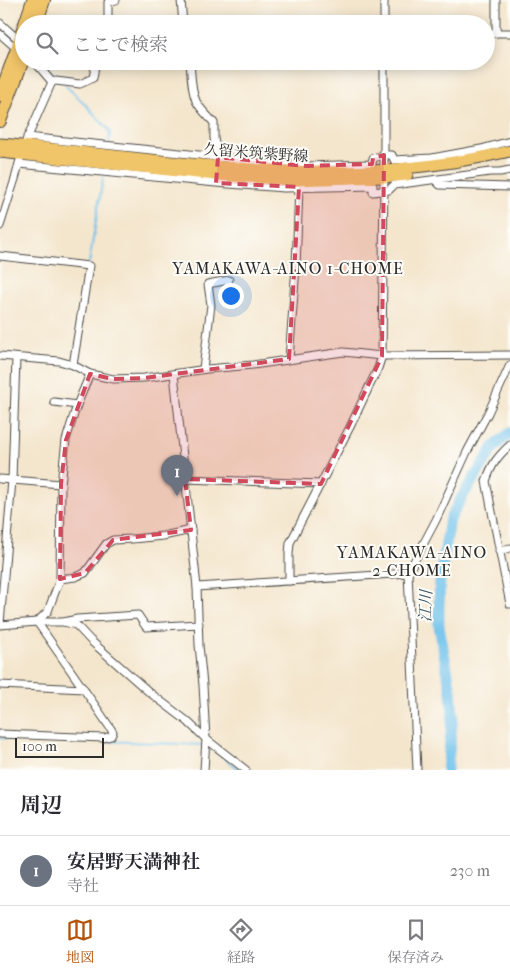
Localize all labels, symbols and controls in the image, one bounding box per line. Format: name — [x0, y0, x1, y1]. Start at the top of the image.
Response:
search box — [15, 15, 495, 70]
icon: search — [33, 29, 61, 57]
text: ここで検索 — [73, 34, 168, 56]
street label: 久留米筑紫野線 — [203, 140, 309, 166]
district label: YAMAKAWA-AINO 1-CHOME — [171, 259, 404, 278]
your location — [218, 283, 244, 309]
pin: 1 — [161, 455, 193, 496]
district label: YAMAKAWA-AINO 2-CHOME — [336, 543, 487, 580]
water label: 江川 — [415, 588, 436, 622]
scale bar — [15, 735, 104, 758]
text: 100 m — [22, 738, 57, 755]
text: 周辺 — [20, 793, 62, 817]
text: 安居野天満神社 — [67, 851, 200, 873]
text: 1 — [33, 861, 39, 880]
text: 230 m — [450, 861, 490, 880]
text: 寺社 — [67, 876, 99, 895]
tab: 地図 — [66, 916, 94, 966]
tab: 経路 — [227, 916, 255, 966]
tab: 保存済み — [388, 916, 444, 966]

